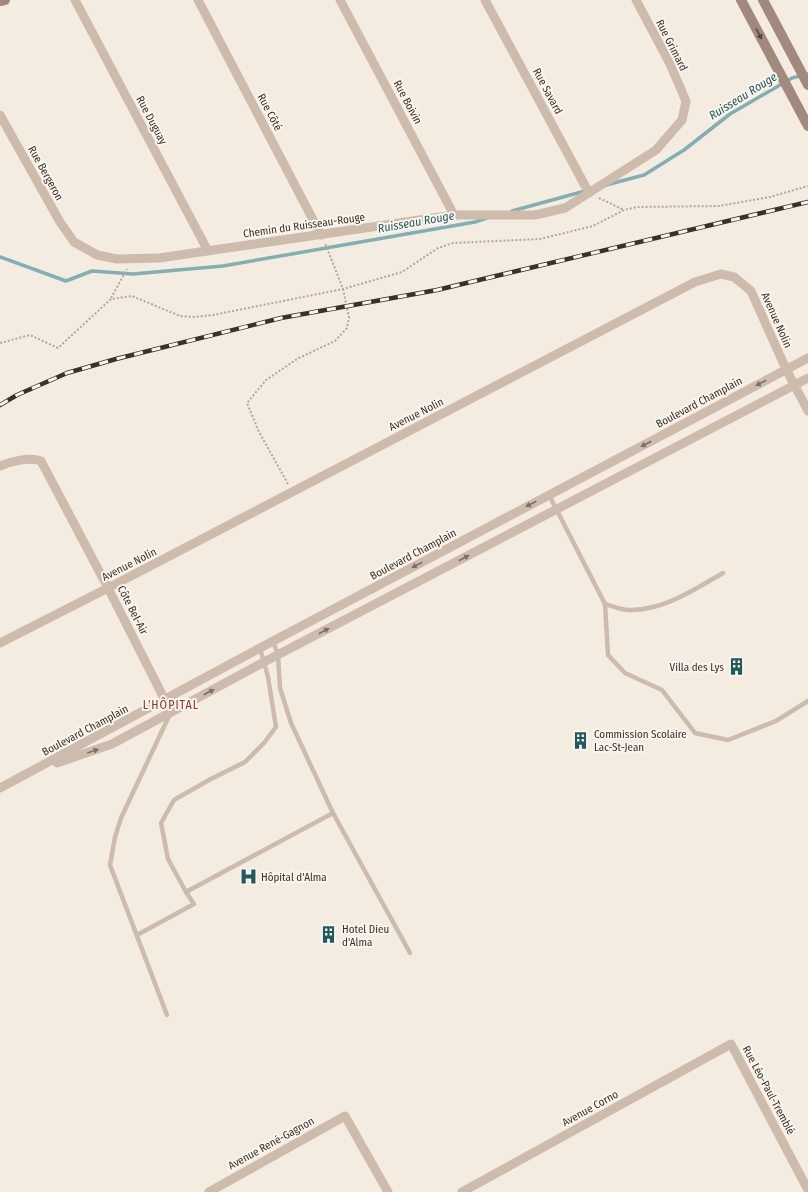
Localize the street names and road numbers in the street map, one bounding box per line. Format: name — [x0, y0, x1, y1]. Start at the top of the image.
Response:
street label: Rue Grimard — [653, 17, 690, 73]
street label: Rue Savard — [530, 66, 565, 116]
street label: Rue Boivin — [391, 78, 425, 126]
street label: Rue Côté — [254, 92, 285, 133]
street label: Rue Duguay — [133, 94, 170, 147]
street label: Rue Bergeron — [25, 144, 66, 203]
street label: Chemin du Ruisseau-Rouge — [242, 211, 366, 240]
street label: Avenue Nolin — [758, 290, 795, 350]
street label: Boulevard Champlain — [654, 374, 745, 431]
street label: Avenue Nolin — [387, 395, 446, 434]
street label: Boulevard Champlain — [368, 526, 459, 583]
street label: Avenue Nolin — [100, 545, 159, 584]
street label: Côte Bel-Air — [115, 584, 150, 637]
street label: Boulevard Champlain — [40, 702, 131, 759]
street label: Rue Léo-Paul-Tremblé — [740, 1044, 797, 1137]
street label: Avenue Corno — [560, 1088, 621, 1129]
street label: Avenue René-Gagnon — [226, 1114, 317, 1172]

